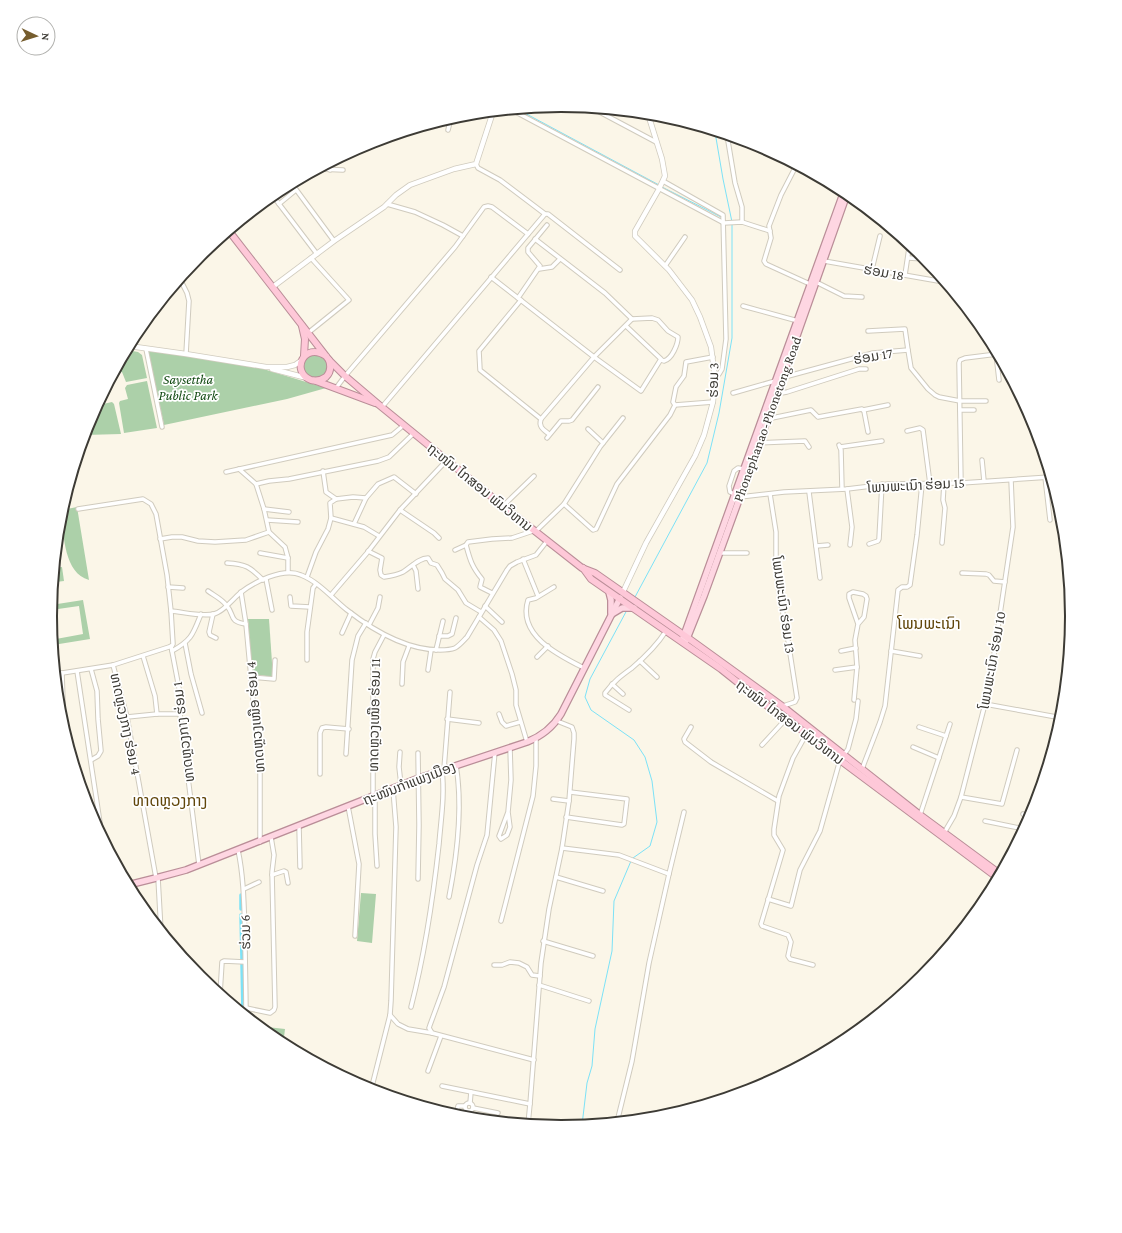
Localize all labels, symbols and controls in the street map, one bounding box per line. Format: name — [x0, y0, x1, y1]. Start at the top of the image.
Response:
north arrow — [16, 16, 56, 56]
text: N — [40, 33, 52, 41]
street label: ຮ່ອມ 18 — [863, 261, 905, 283]
street label: Phonephanao-Phonetong Road — [730, 334, 805, 504]
street label: ຮ່ອມ 17 — [852, 345, 894, 367]
street label: ຮ່ອມ 3 — [705, 362, 721, 398]
park label: Saysettha Public Park — [158, 371, 219, 403]
street label: ຖະໜົນ ໄກສອນ ພົມວິຫານ — [424, 440, 536, 534]
street label: ໂພນພະເນົາ ຮ່ອມ 15 — [866, 474, 965, 496]
street label: ໂພນພະເນົາ ຮ່ອມ 13 — [769, 555, 799, 654]
street label: ໂພນພະເນົາ ຮ່ອມ 10 — [975, 610, 1008, 711]
district label: ໂພນພະເນົາ — [896, 615, 961, 632]
street label: ທາດຫຼວງເໜືອ ຮ່ອມ 11 — [365, 658, 383, 772]
street label: ທາດຫຼວງເໜືອ ຮ່ອມ 4 — [242, 661, 268, 773]
street label: ທາດຫຼວງກາງ ຮ່ອມ 4 — [107, 672, 145, 776]
street label: ຖະໜົນ ໄກສອນ ພົມວິຫານ — [733, 676, 847, 768]
street label: ທາດຫຼວງກາງ ຮ່ອມ 1 — [169, 680, 197, 783]
street label: ຖະໜົນກຳແພງເມືອງ — [360, 758, 458, 808]
district label: ທາດຫຼວງກາງ — [133, 792, 207, 810]
street label: ຮ່ວມ 6 — [237, 914, 253, 950]

